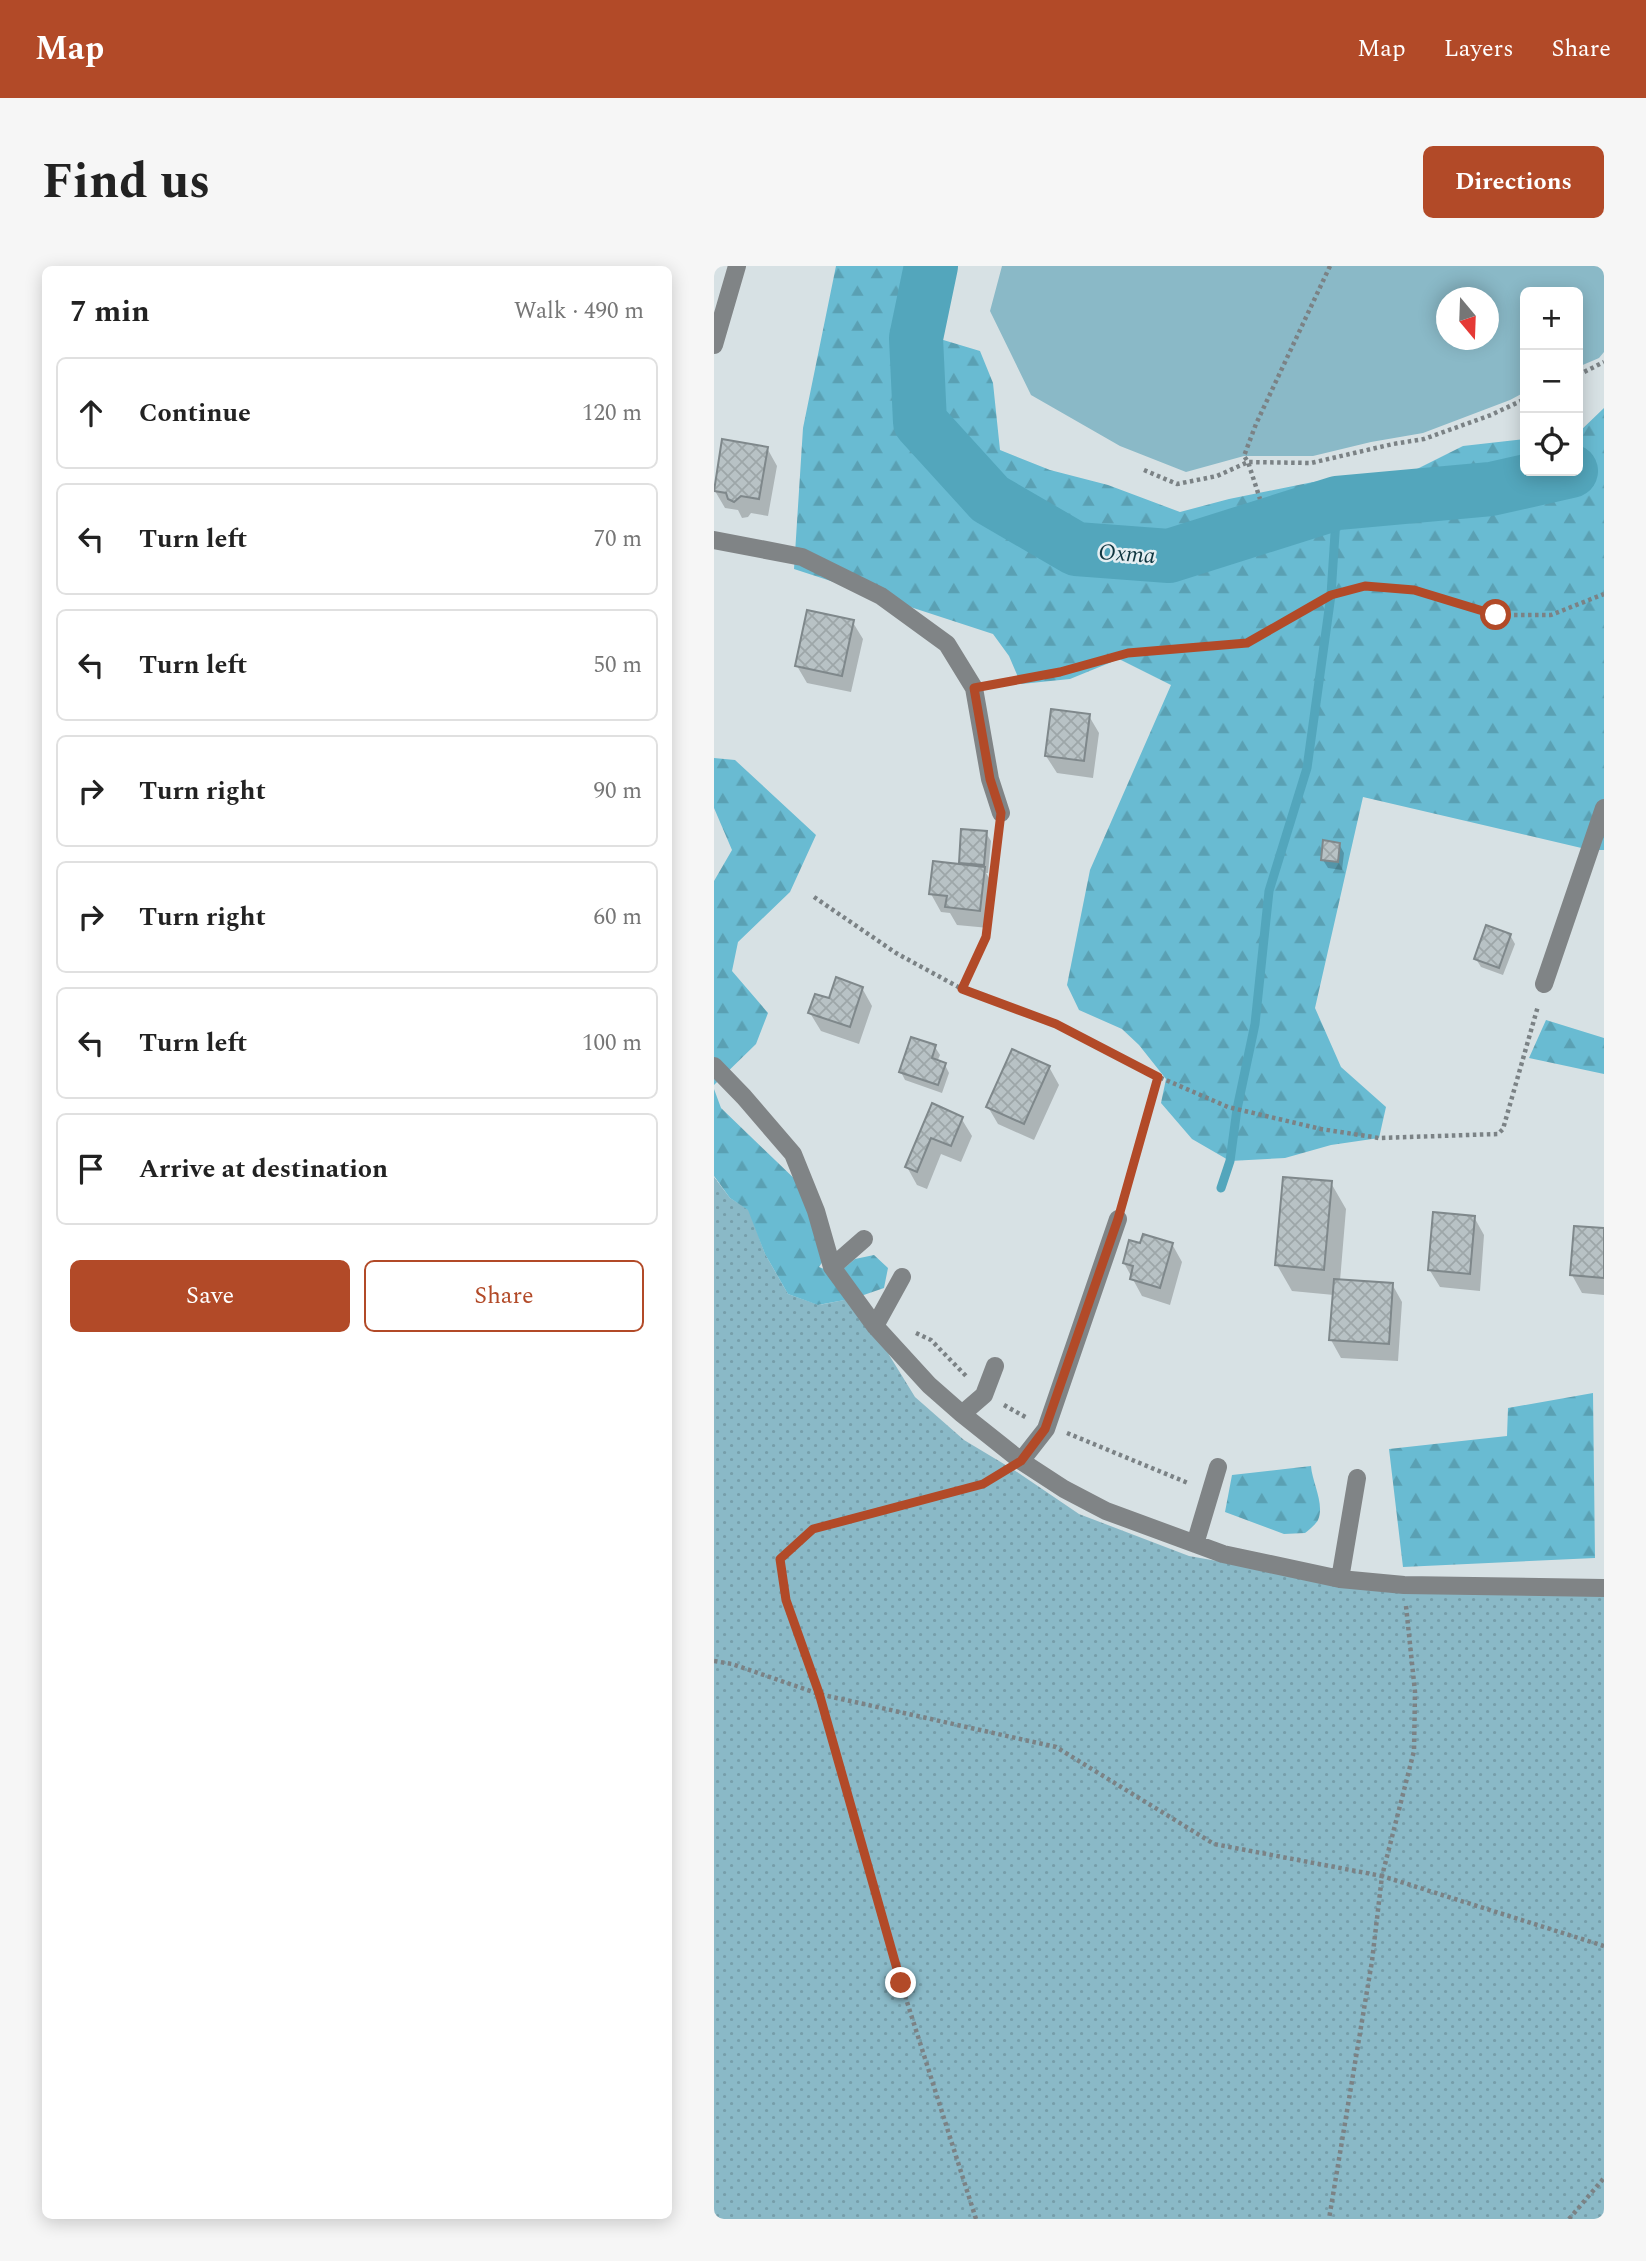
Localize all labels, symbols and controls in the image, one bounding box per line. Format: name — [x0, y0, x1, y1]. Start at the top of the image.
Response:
text: Map — [35, 24, 104, 74]
text: Map — [1357, 31, 1406, 67]
text: Layers — [1444, 31, 1514, 67]
text: Share — [1552, 31, 1611, 67]
text: Find us — [42, 145, 210, 220]
button: Directions — [1423, 146, 1604, 218]
north arrow — [1436, 287, 1499, 350]
map controls — [1520, 287, 1583, 476]
button: + — [1520, 287, 1583, 350]
text: 7 min — [70, 289, 150, 335]
text: Walk · 490 m — [514, 294, 644, 329]
button: − — [1520, 350, 1583, 413]
text: Continue — [139, 393, 251, 433]
icon: ahead — [72, 394, 110, 432]
text: 120 m — [582, 396, 642, 431]
button: locate — [1520, 413, 1583, 476]
text: Turn left — [139, 519, 247, 559]
icon: left — [72, 520, 110, 558]
text: 70 m — [593, 522, 642, 557]
water label: Охта — [1097, 535, 1157, 574]
route start — [1480, 599, 1511, 630]
text: Turn left — [139, 645, 247, 685]
icon: left — [72, 646, 110, 684]
text: 50 m — [593, 648, 642, 683]
text: Turn right — [139, 771, 266, 811]
icon: right — [72, 772, 110, 810]
text: 90 m — [593, 774, 642, 809]
text: Turn right — [139, 897, 266, 937]
icon: right — [72, 898, 110, 936]
text: 60 m — [593, 900, 642, 935]
text: Turn left — [139, 1023, 247, 1063]
icon: left — [72, 1024, 110, 1062]
text: 100 m — [582, 1026, 642, 1061]
text: Arrive at destination — [139, 1149, 388, 1189]
icon: arrive — [72, 1150, 110, 1188]
button: Save — [70, 1260, 350, 1332]
button: Share — [364, 1260, 644, 1332]
route end — [885, 1967, 916, 1998]

